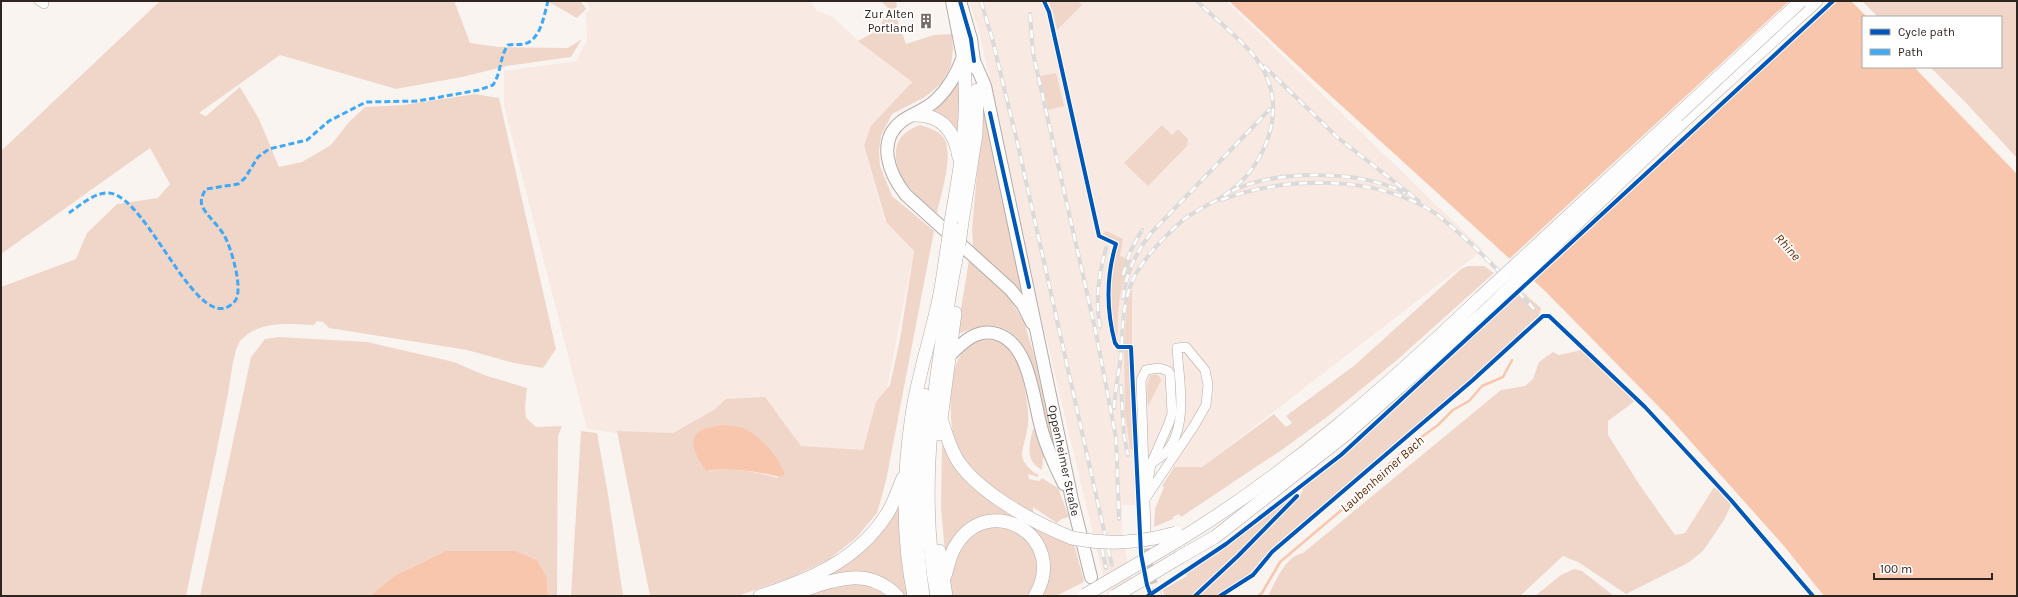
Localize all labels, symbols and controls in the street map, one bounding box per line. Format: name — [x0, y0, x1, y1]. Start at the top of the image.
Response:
place label: Zur Alten Portland — [864, 7, 914, 35]
building icon: Zur Alten Portland — [917, 12, 935, 30]
legend — [1862, 16, 2002, 68]
text: Cycle path — [1898, 25, 1955, 39]
text: Path — [1898, 45, 1923, 59]
water label: Rhine — [1772, 231, 1804, 263]
street label: Oppenheimer Straße — [1045, 404, 1083, 517]
water label: Laubenheimer Bach — [1337, 433, 1427, 515]
scale bar — [1874, 555, 1992, 581]
text: 100 m — [1880, 562, 1912, 576]

